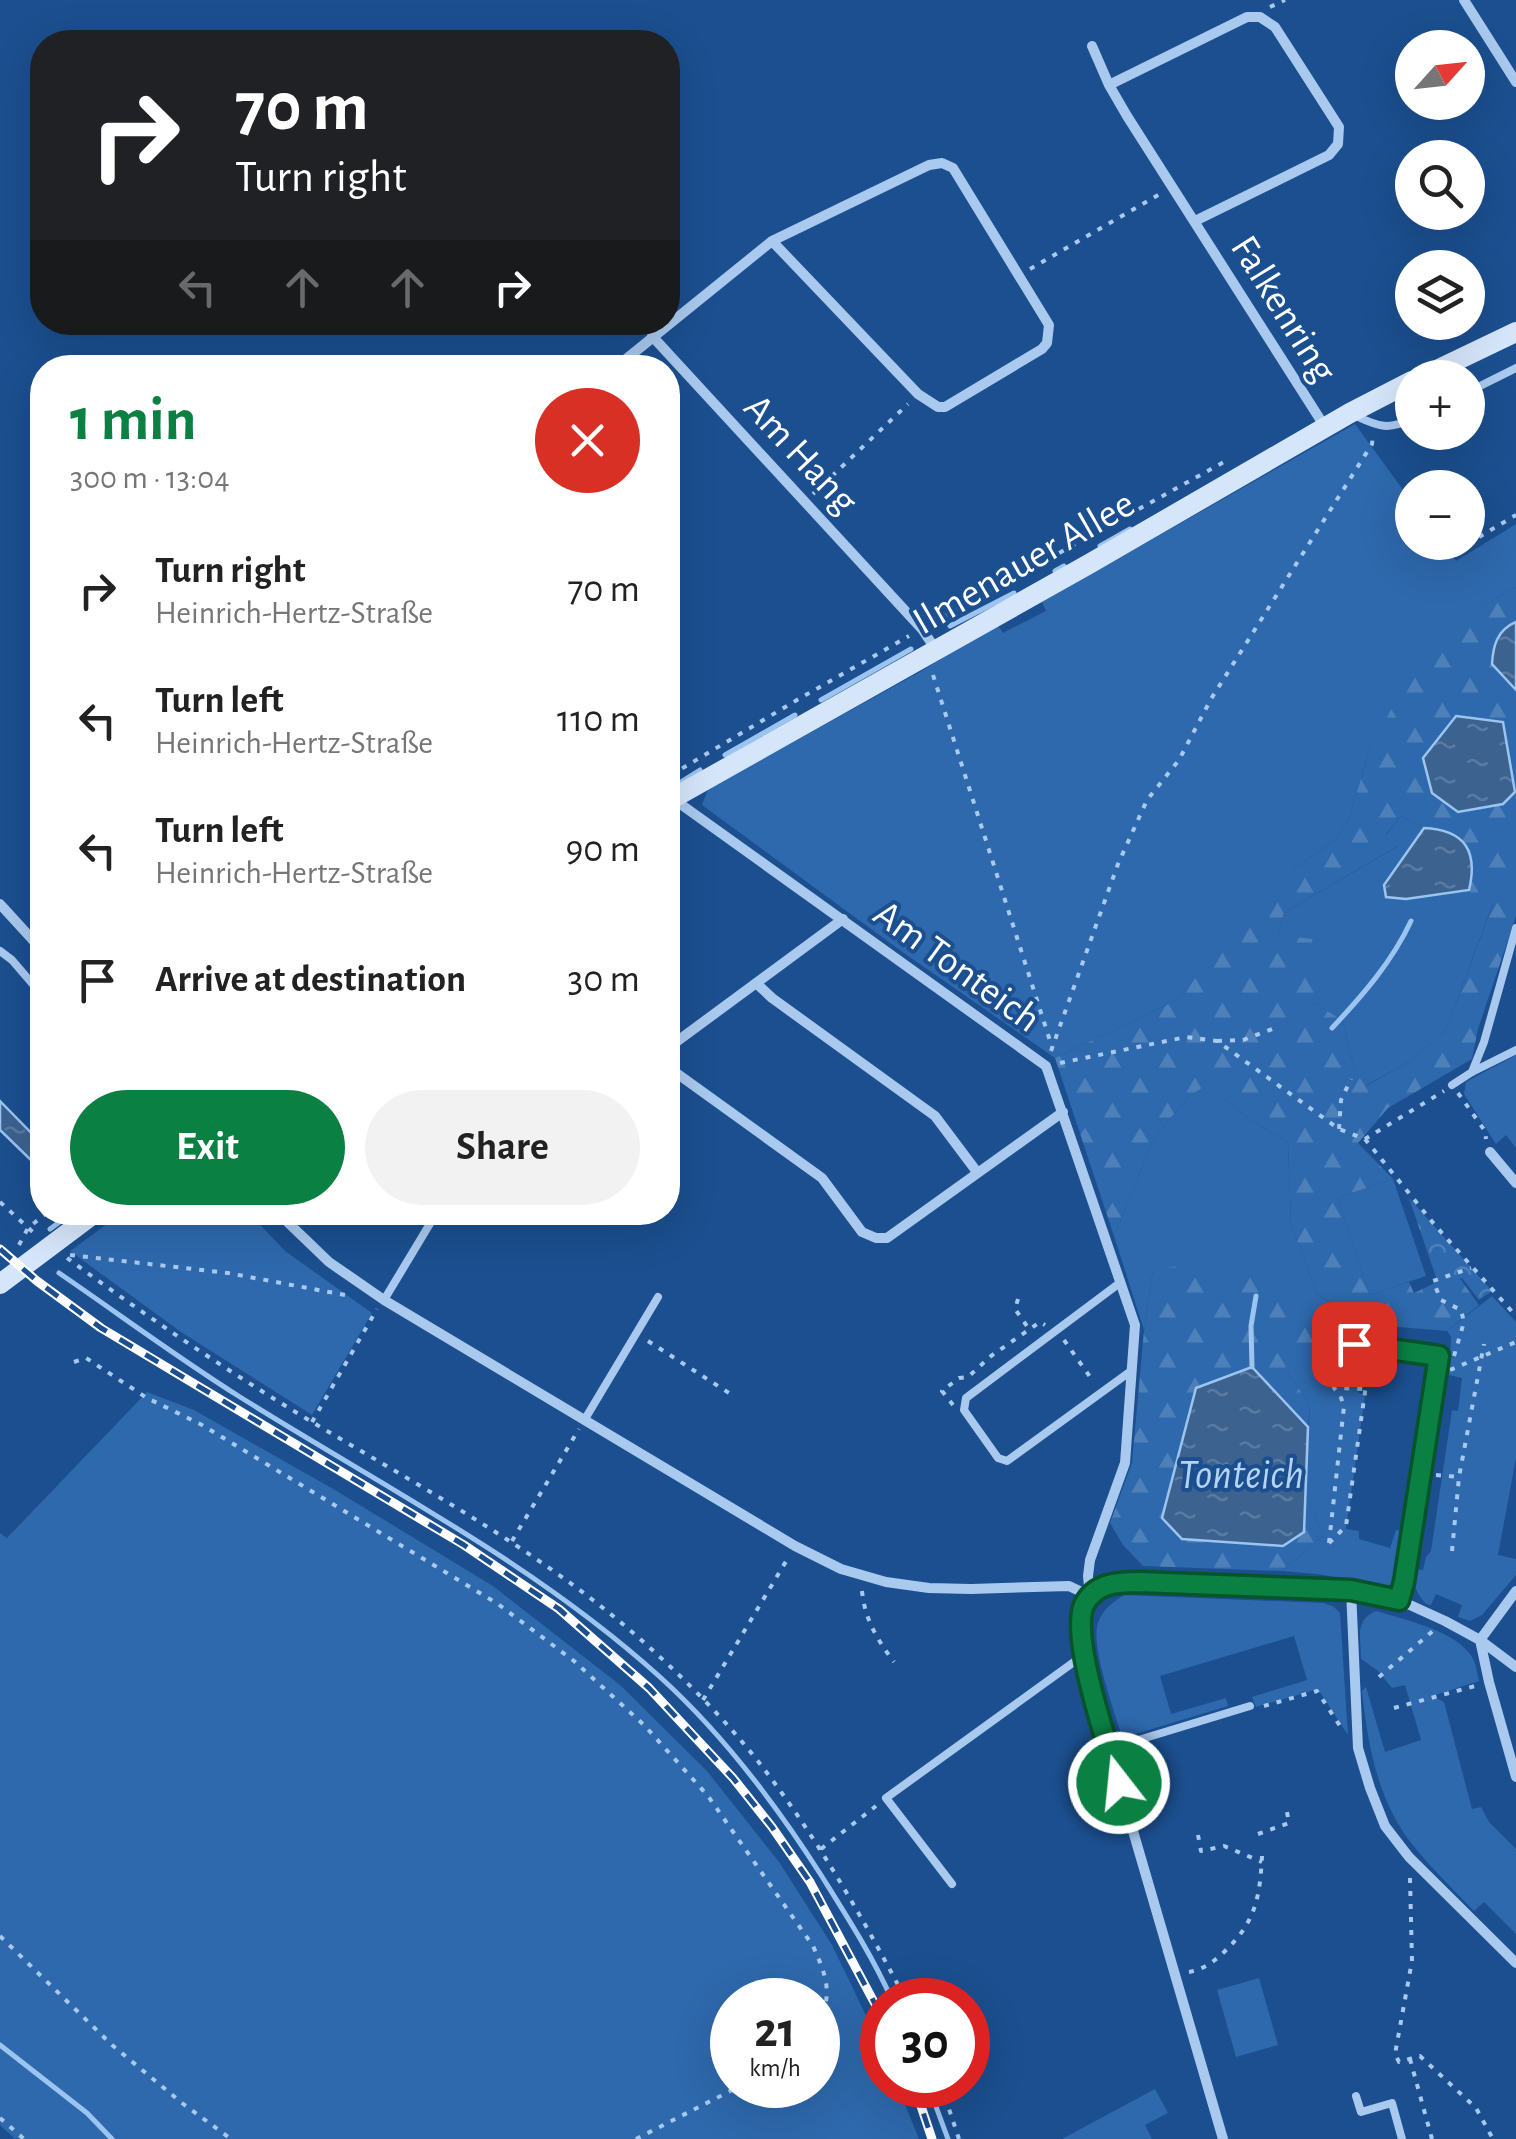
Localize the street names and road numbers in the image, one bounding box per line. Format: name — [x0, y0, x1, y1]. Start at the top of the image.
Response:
street label: Falkenring — [1223, 229, 1344, 389]
street label: Am Hang — [736, 387, 865, 522]
street label: Ilmenauer Allee — [907, 483, 1141, 642]
street label: Am Tonteich — [866, 893, 1047, 1040]

